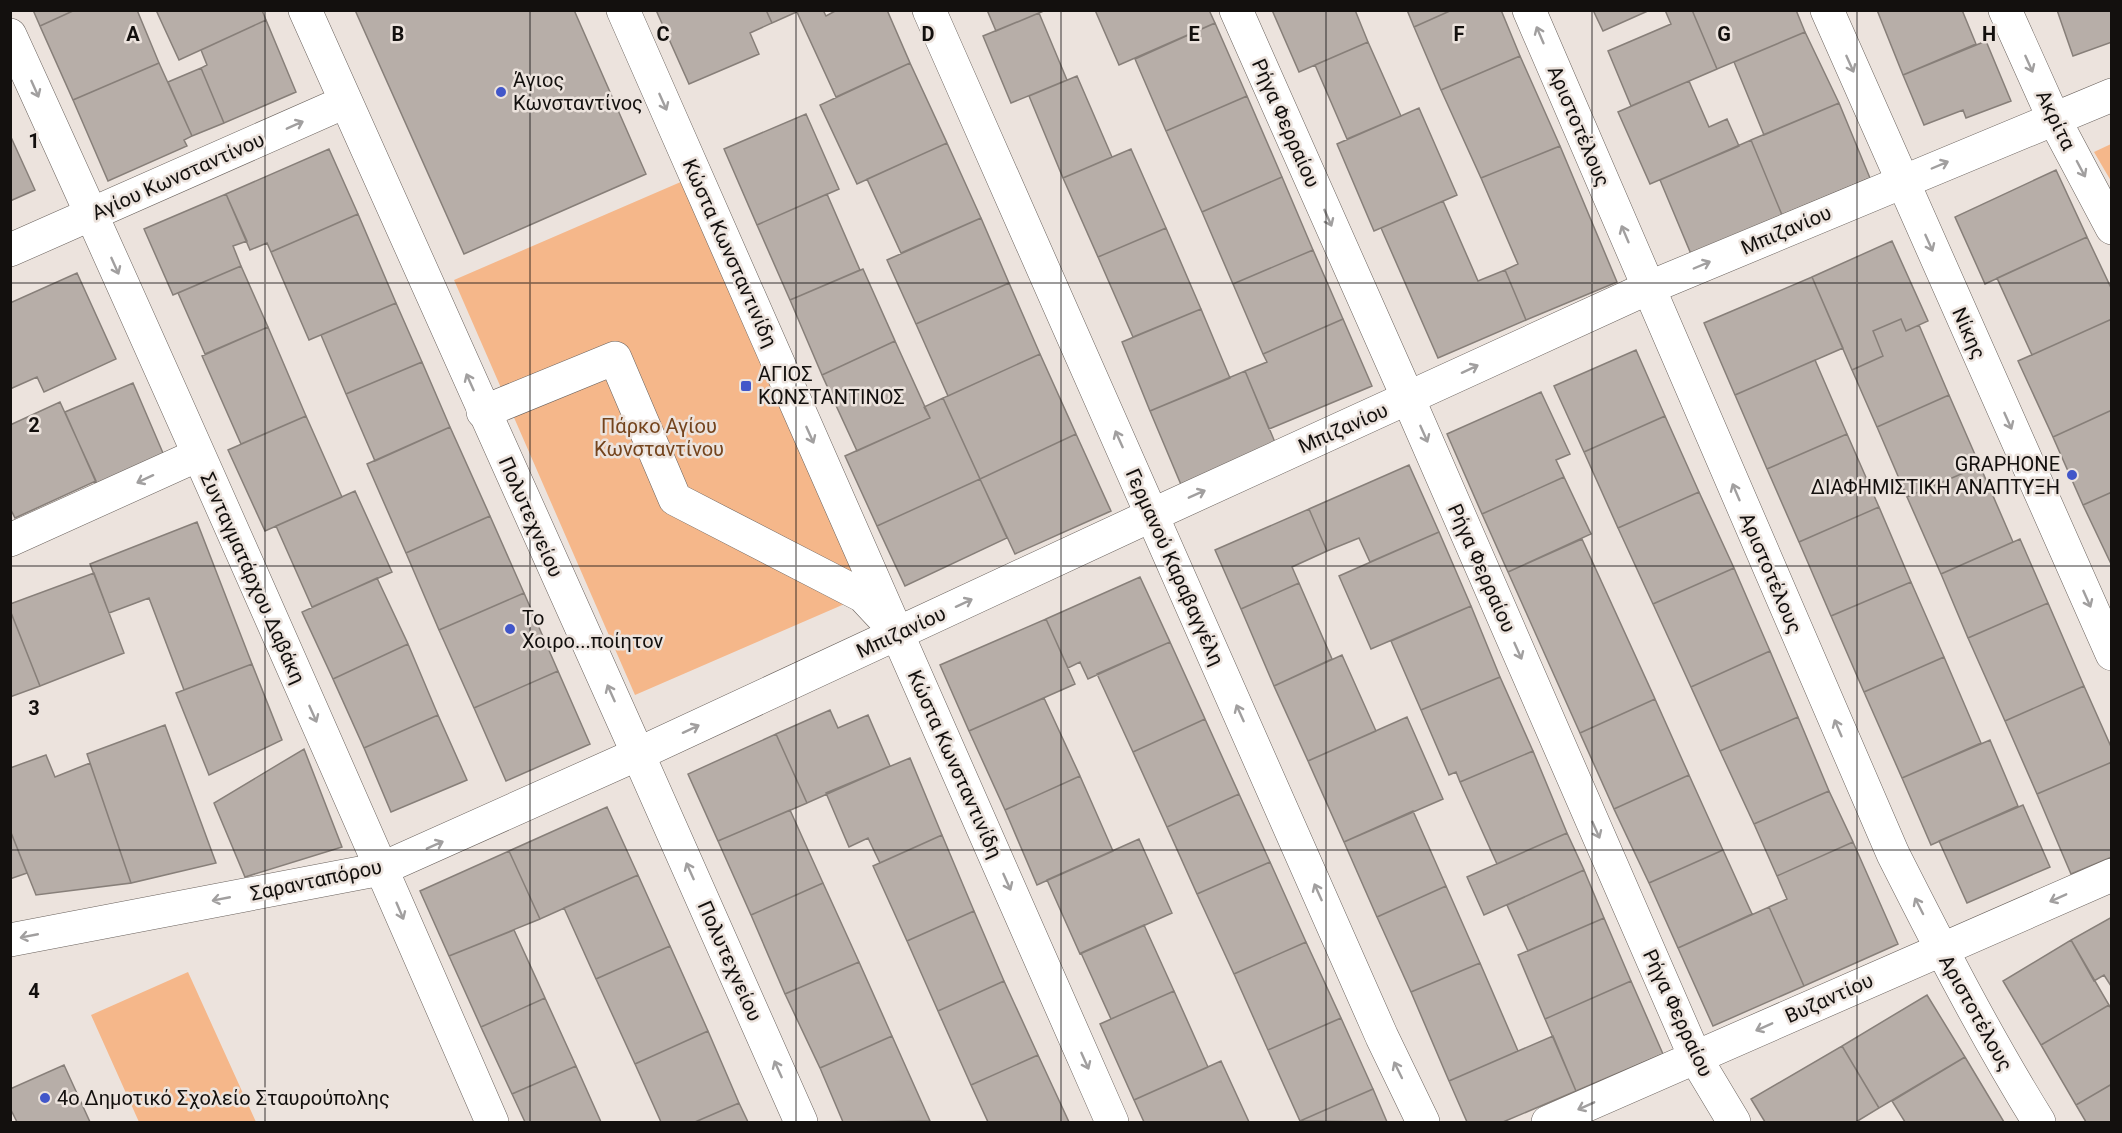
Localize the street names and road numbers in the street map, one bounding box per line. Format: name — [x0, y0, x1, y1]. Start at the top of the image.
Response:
street label: Ρήγα Φερραίου — [1247, 55, 1325, 191]
street label: Αριστοτέλους — [1543, 62, 1615, 190]
street label: Ακρίτα — [2031, 86, 2081, 154]
street label: Αγίου Κωνσταντίνου — [88, 127, 268, 225]
street label: Κώστα Κωνσταντινίδη — [678, 155, 782, 351]
street label: Μπιζανίου — [1737, 200, 1835, 260]
street label: Νίκης — [1947, 303, 1991, 363]
street label: Μπιζανίου — [1294, 398, 1392, 458]
street label: Πολυτεχνείου — [494, 453, 568, 581]
street label: Γερμανού Καραβαγγέλη — [1121, 465, 1229, 669]
street label: Συνταγματάρχου Δαβάκη — [196, 469, 310, 687]
street label: Ρήγα Φερραίου — [1443, 500, 1521, 636]
street label: Αριστοτέλους — [1735, 509, 1807, 637]
street label: Μπιζανίου — [853, 601, 949, 663]
street label: Κώστα Κωνσταντινίδη — [903, 666, 1007, 862]
street label: Σαρανταπόρου — [248, 854, 384, 906]
street label: Πολυτεχνείου — [693, 897, 767, 1025]
street label: Ρήγα Φερραίου — [1638, 945, 1718, 1081]
street label: Αριστοτέλους — [1934, 951, 2018, 1075]
street label: Βυζαντίου — [1781, 968, 1877, 1028]

